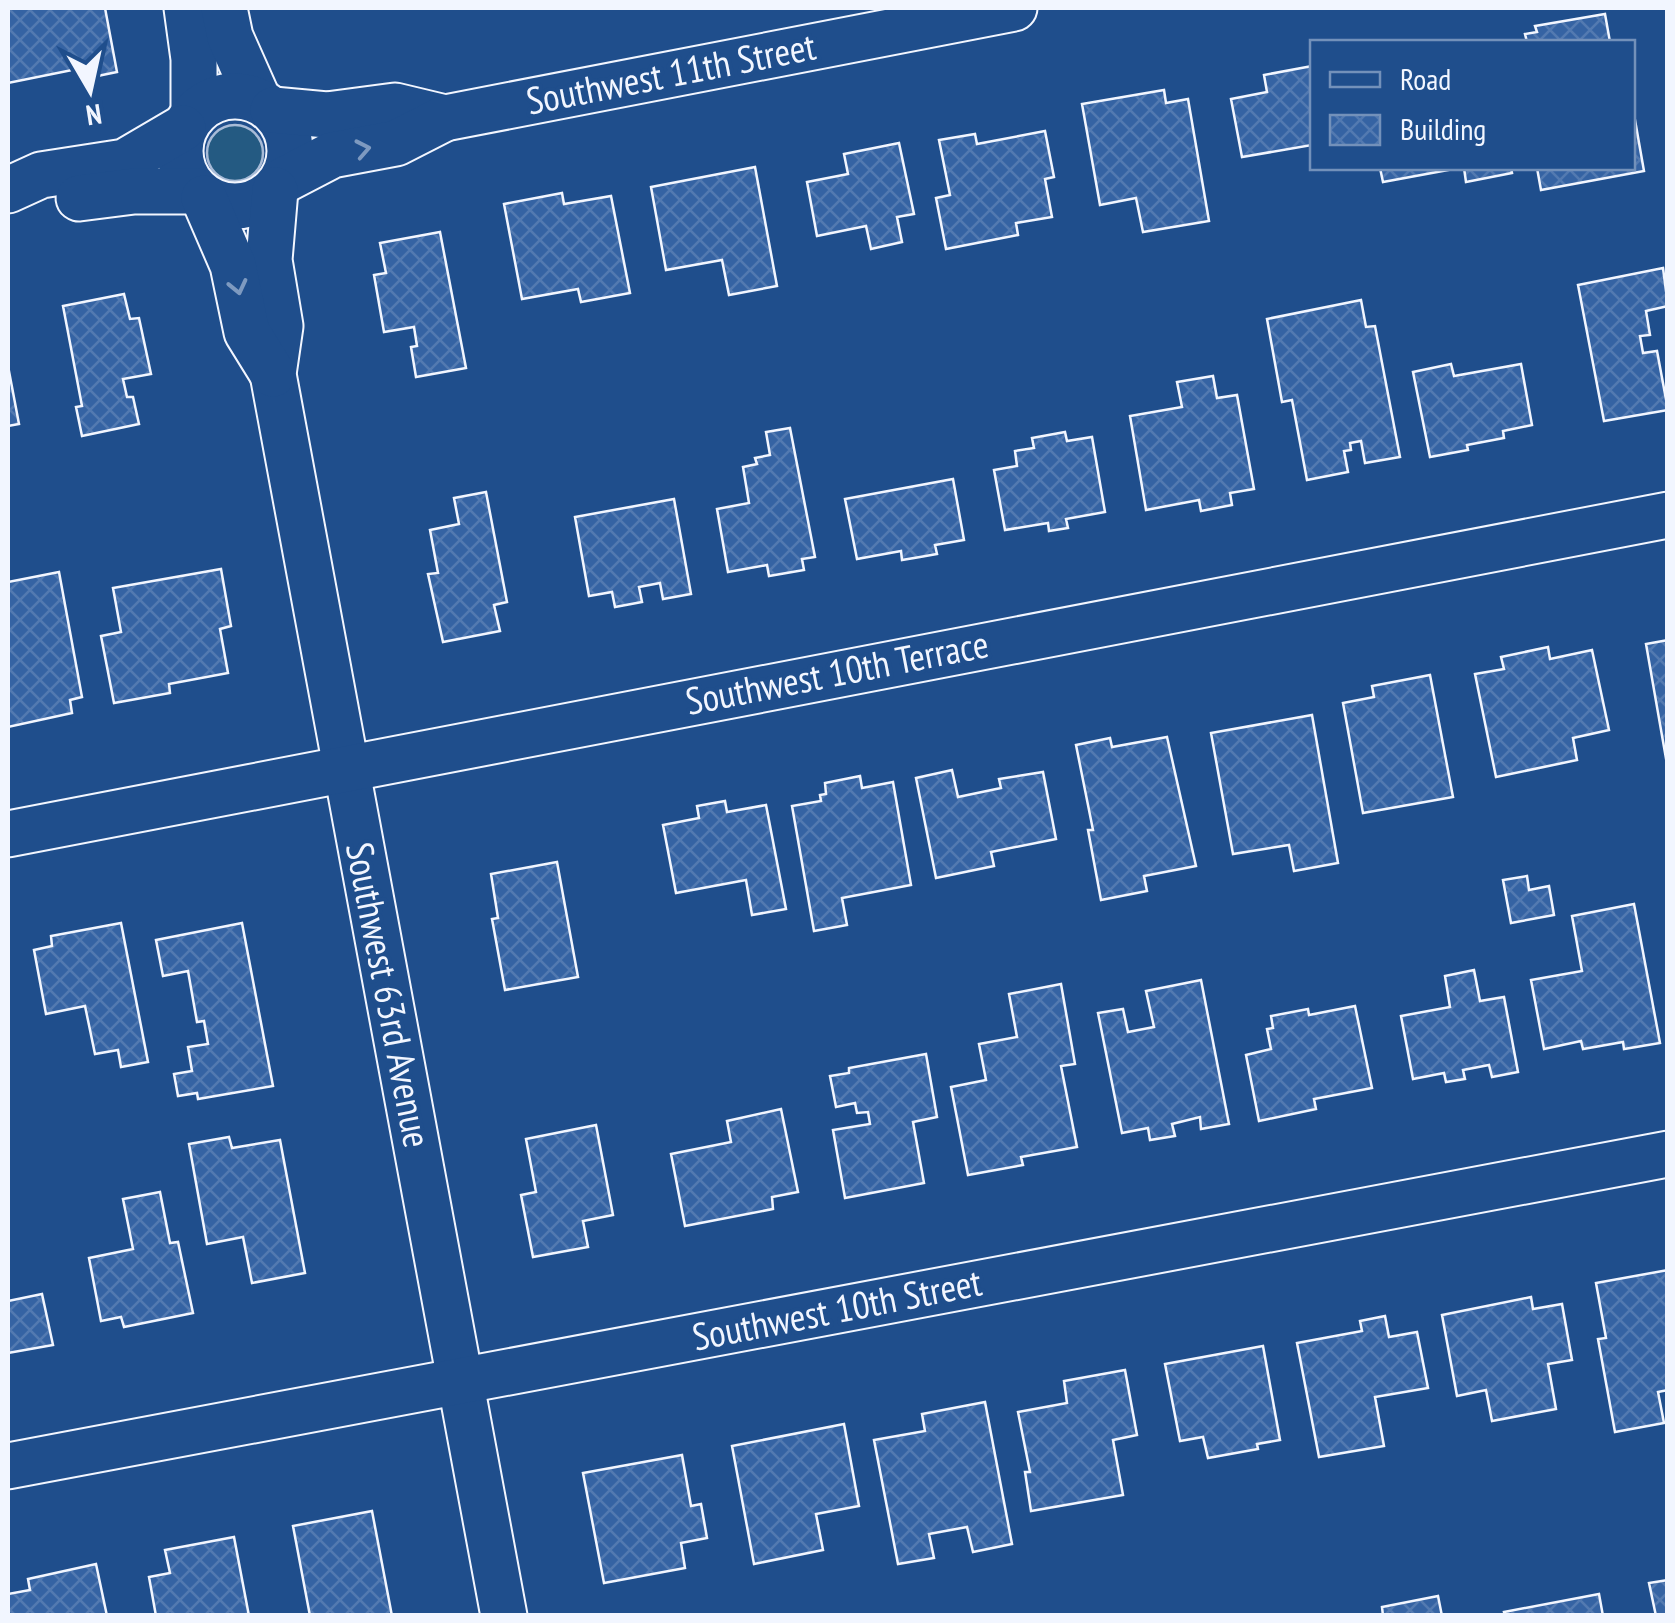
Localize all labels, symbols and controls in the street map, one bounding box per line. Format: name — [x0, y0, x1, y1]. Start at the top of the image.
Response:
street label: Southwest 11th Street — [522, 20, 820, 125]
north arrow — [40, 40, 140, 140]
legend — [1310, 40, 1635, 170]
text: Road — [1400, 59, 1451, 98]
text: N — [84, 96, 104, 135]
text: Building — [1400, 109, 1486, 148]
one-way arrow — [354, 139, 371, 160]
one-way arrow — [226, 278, 247, 295]
street label: Southwest 10th Terrace — [681, 618, 992, 725]
street label: Southwest 63rd Avenue — [336, 838, 443, 1151]
street label: Southwest 10th Street — [688, 1256, 986, 1361]

